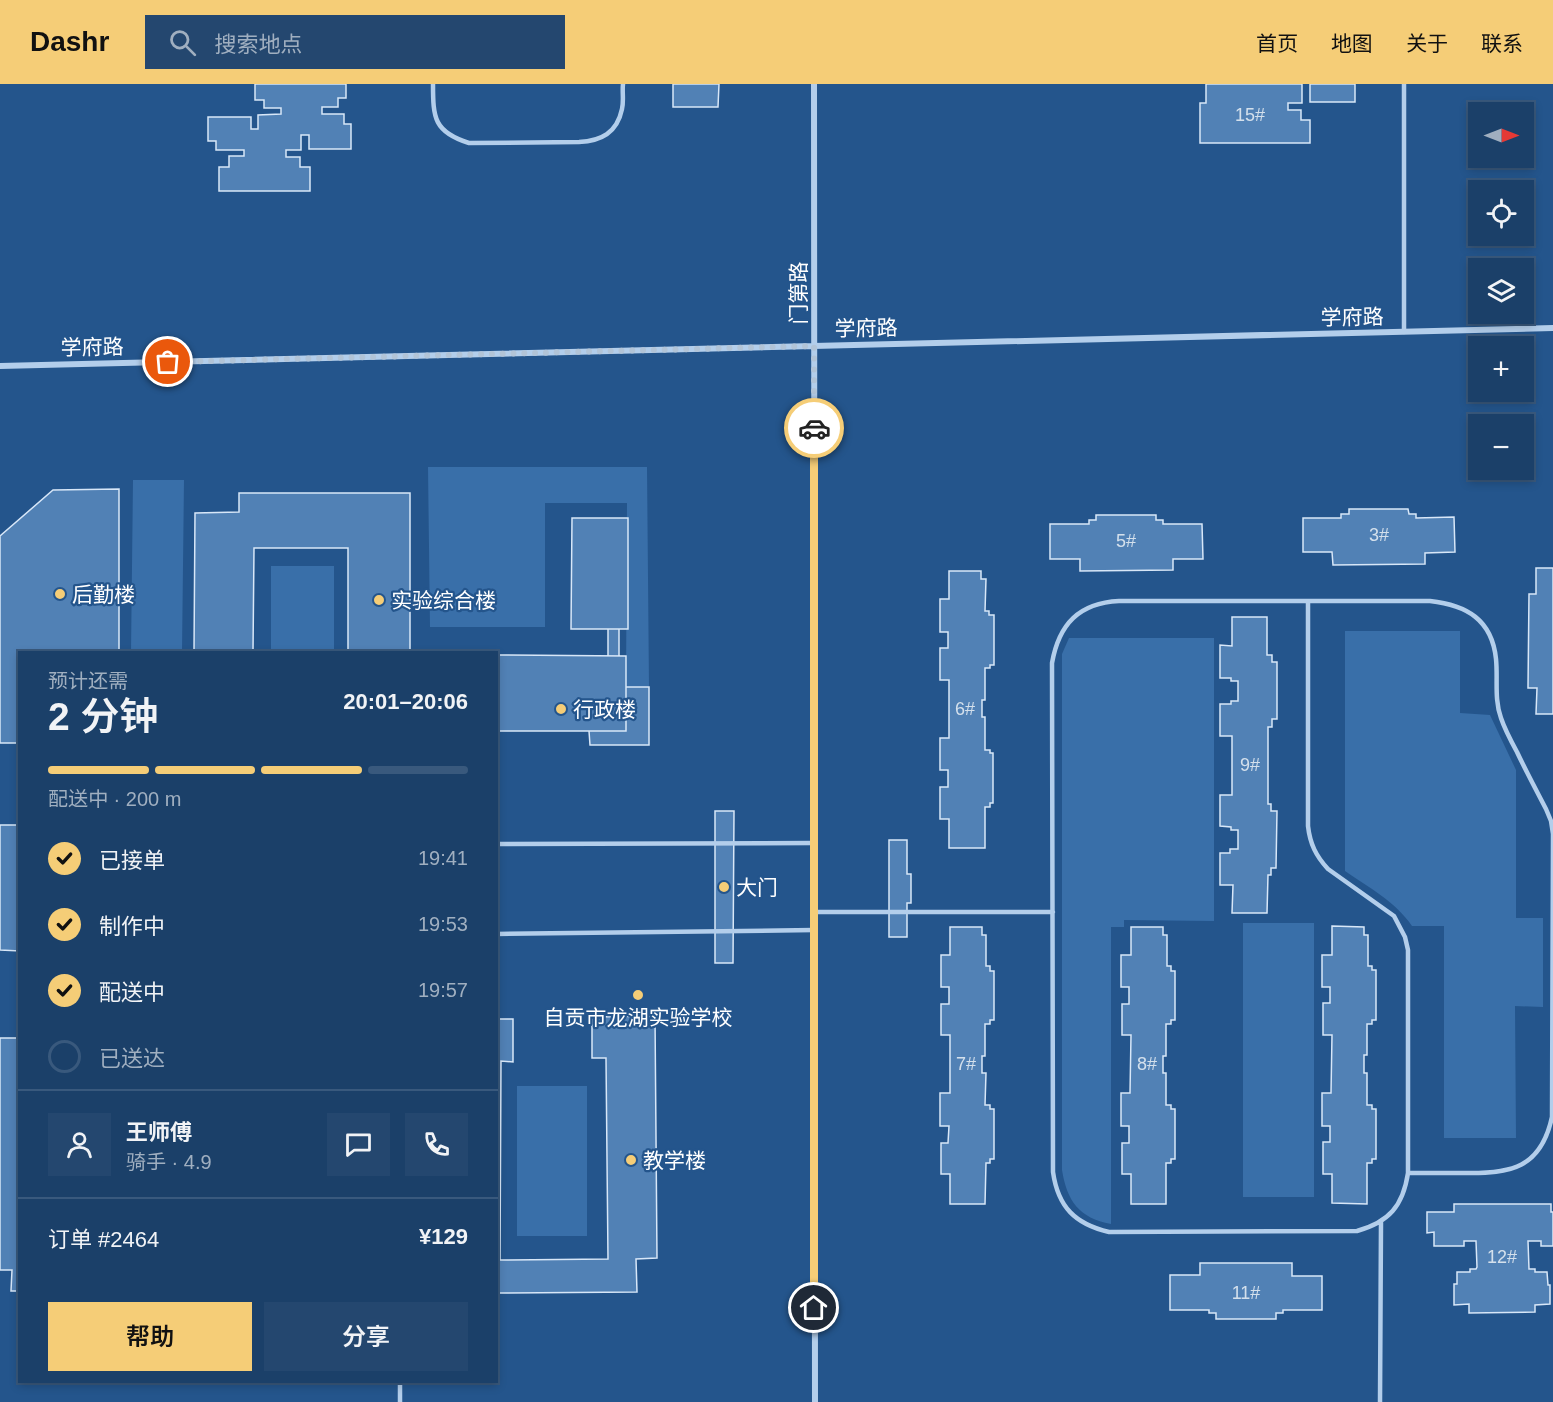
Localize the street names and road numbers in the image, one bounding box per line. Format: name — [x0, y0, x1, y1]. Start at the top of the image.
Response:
street label: 门第路 — [787, 262, 810, 325]
street label: 学府路 — [1320, 305, 1384, 329]
street label: 学府路 — [834, 316, 898, 340]
street label: 学府路 — [60, 335, 124, 359]

